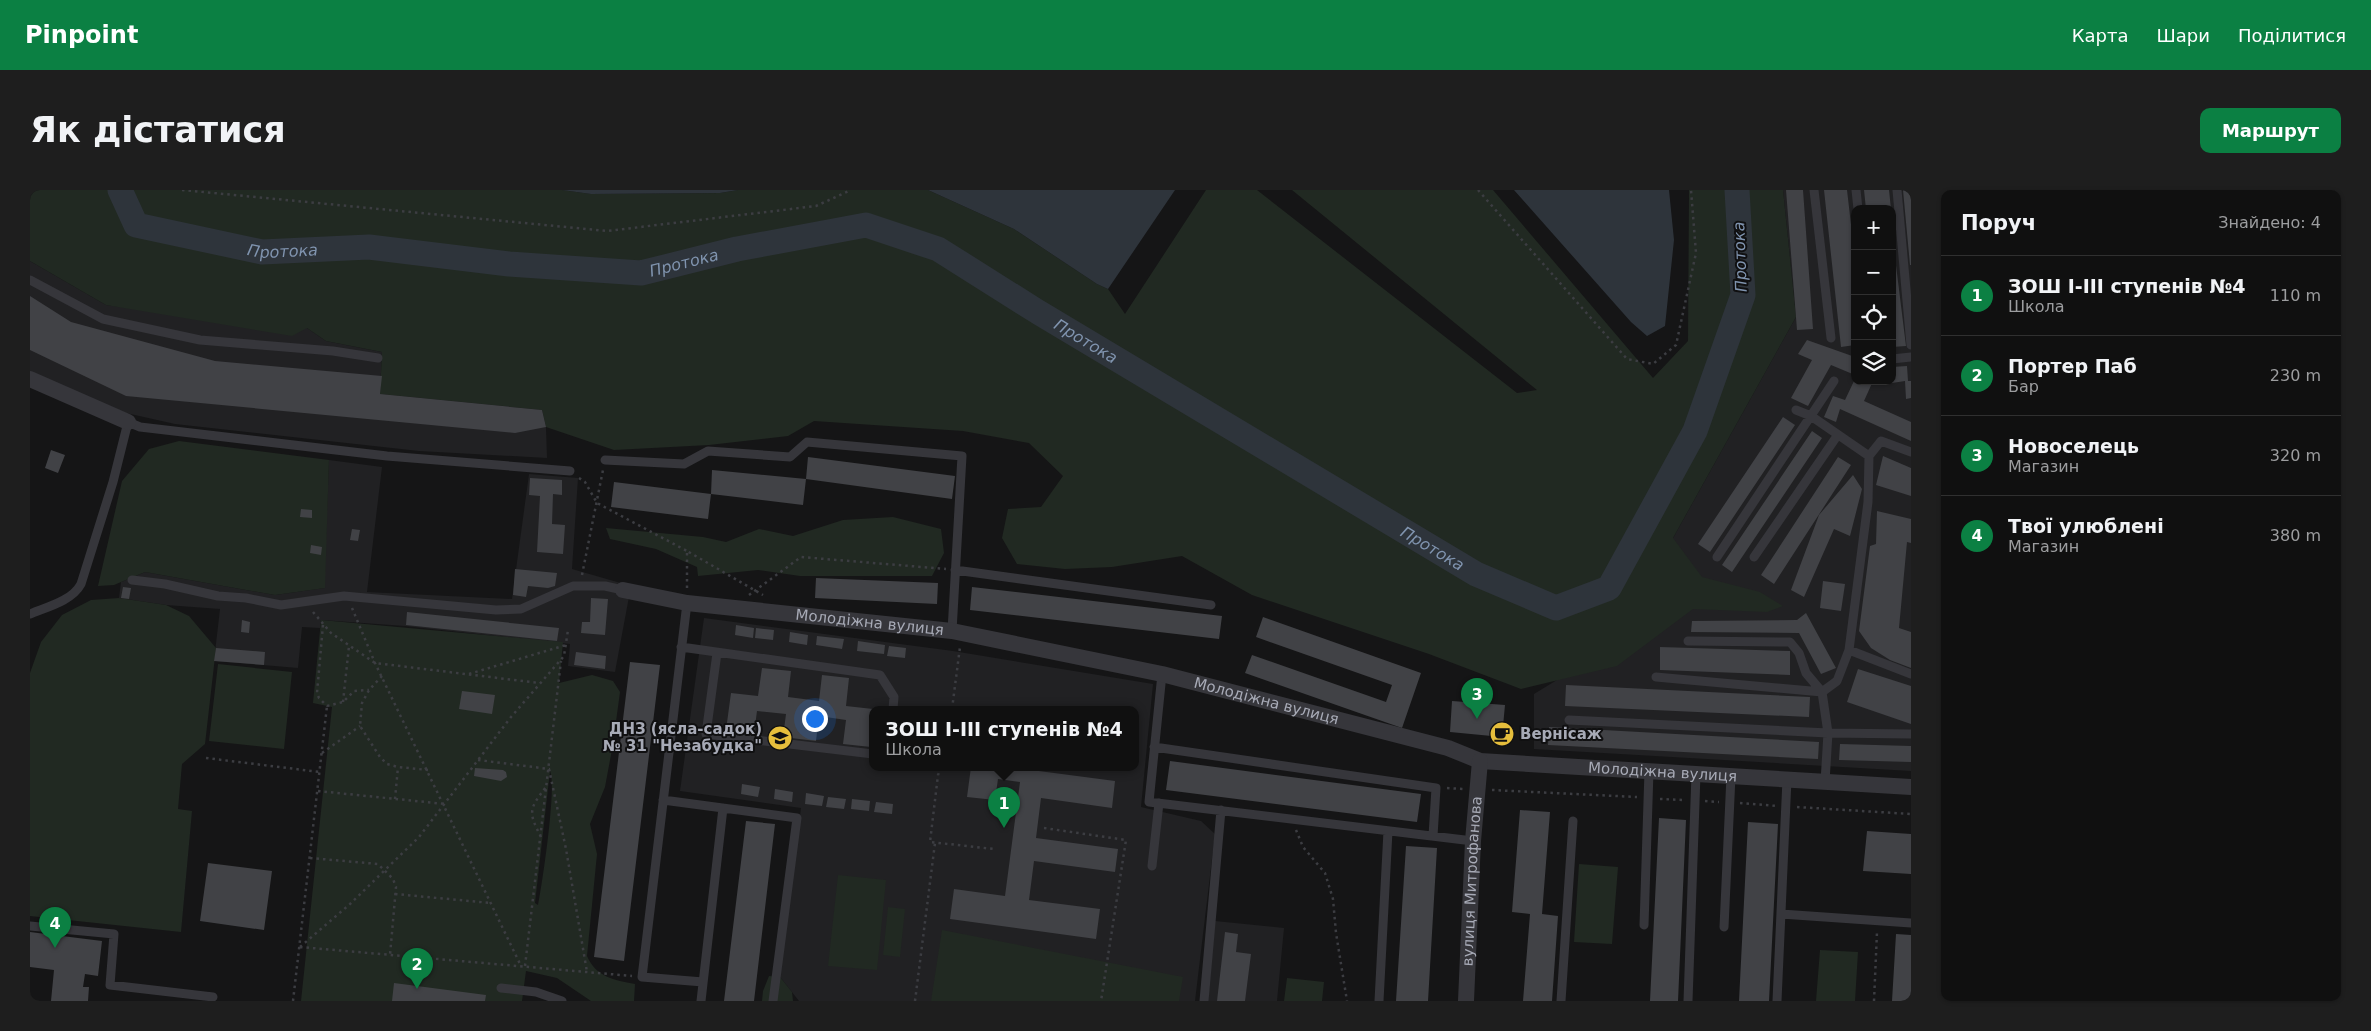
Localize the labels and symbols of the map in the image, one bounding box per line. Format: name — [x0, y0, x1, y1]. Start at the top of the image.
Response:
water label: Протока — [1729, 221, 1751, 293]
water label: Протока — [246, 240, 318, 262]
water label: Протока — [647, 245, 720, 280]
water label: Протока — [1051, 314, 1121, 367]
water label: Протока — [1398, 522, 1468, 574]
street label: Молодіжна вулиця — [795, 606, 945, 639]
street label: Молодіжна вулиця — [1192, 674, 1341, 728]
pin: 3 — [1461, 678, 1493, 719]
your location — [802, 706, 828, 732]
place label: ДНЗ (ясла-садок) № 31 "Незабудка" — [603, 720, 762, 755]
cafe icon: Вернісаж — [1489, 721, 1515, 747]
school or university icon: ДНЗ (ясла-садок) № 31 "Незабудка" — [767, 725, 793, 751]
place label: Вернісаж — [1520, 725, 1602, 743]
street label: Молодіжна вулиця — [1588, 759, 1738, 785]
pin: 1 — [988, 787, 1020, 828]
street label: вулиця Митрофанова — [1459, 795, 1486, 967]
pin: 4 — [39, 907, 71, 948]
pin: 2 — [401, 948, 433, 989]

